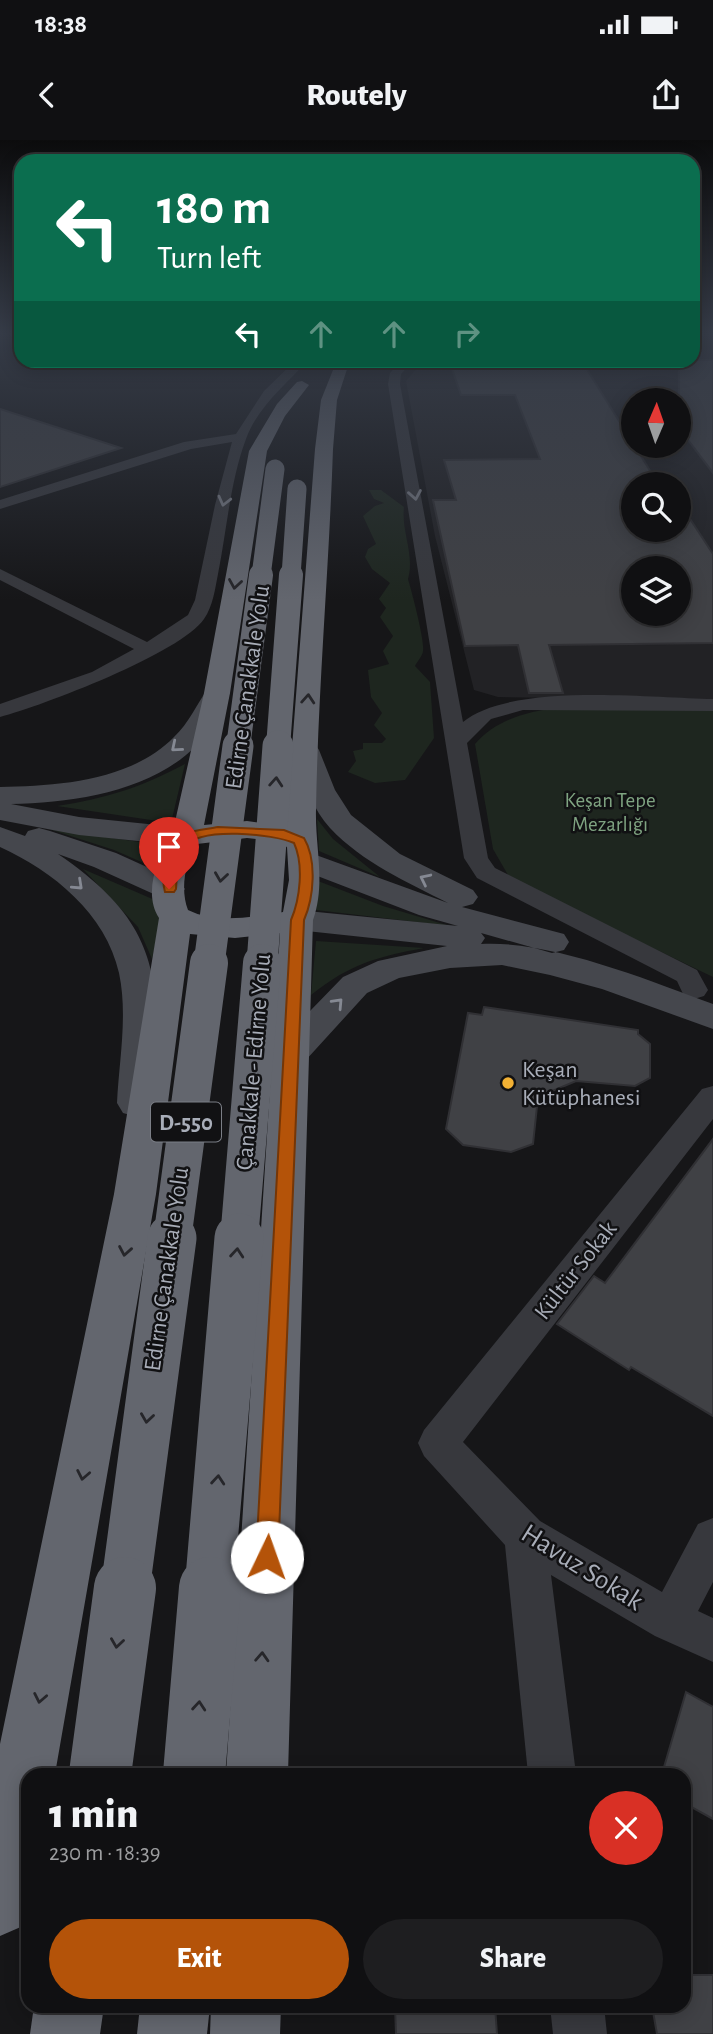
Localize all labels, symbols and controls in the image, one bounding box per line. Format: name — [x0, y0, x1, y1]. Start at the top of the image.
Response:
text: 18:38 — [35, 11, 87, 37]
icon: back — [28, 76, 66, 114]
icon: share — [647, 76, 685, 114]
text: Routely — [306, 79, 407, 111]
icon: left — [42, 182, 133, 273]
text: 180 m — [157, 184, 271, 233]
text: Turn left — [157, 242, 261, 274]
icon: left — [229, 315, 267, 353]
icon: ahead — [302, 315, 340, 353]
icon: ahead — [375, 315, 413, 353]
icon: right — [448, 315, 486, 353]
north arrow — [621, 388, 691, 458]
map controls — [621, 388, 691, 626]
button: search — [621, 472, 691, 542]
one-way arrow — [406, 489, 421, 501]
one-way arrow — [218, 495, 232, 507]
button: layers — [621, 556, 691, 626]
one-way arrow — [228, 578, 243, 590]
street label: Edirne Çanakkale Yolu — [222, 584, 274, 791]
one-way arrow — [300, 694, 315, 705]
one-way arrow — [172, 739, 184, 752]
one-way arrow — [268, 776, 283, 787]
park label: Keşan Tepe Mezarlığı — [564, 790, 656, 835]
pin — [139, 817, 199, 889]
icon: arrive — [150, 828, 188, 866]
one-way arrow — [214, 871, 229, 883]
one-way arrow — [419, 873, 432, 887]
one-way arrow — [70, 876, 83, 889]
street label: Çanakkale - Edirne Yolu — [233, 953, 275, 1171]
one-way arrow — [330, 998, 343, 1011]
place label: Keşan Kütüphanesi — [522, 1058, 641, 1110]
marker: Keşan Kütüphanesi — [500, 1075, 516, 1091]
road number: D-550 — [151, 1102, 221, 1141]
street label: Edirne Çanakkale Yolu — [141, 1166, 193, 1373]
street label: Kültür Sokak — [530, 1217, 621, 1324]
one-way arrow — [118, 1245, 133, 1257]
one-way arrow — [229, 1247, 244, 1258]
one-way arrow — [139, 1412, 154, 1424]
one-way arrow — [77, 1469, 92, 1481]
one-way arrow — [210, 1474, 225, 1485]
street label: Havuz Sokak — [516, 1519, 648, 1616]
position arrow — [230, 1520, 304, 1594]
one-way arrow — [110, 1637, 125, 1649]
one-way arrow — [255, 1652, 270, 1663]
one-way arrow — [33, 1692, 48, 1704]
one-way arrow — [191, 1701, 206, 1712]
button: close — [589, 1791, 663, 1865]
text: 1 min — [49, 1793, 138, 1835]
text: 230 m · 18:39 — [49, 1842, 161, 1865]
button: Exit — [49, 1919, 349, 1999]
button: Share — [363, 1919, 663, 1999]

